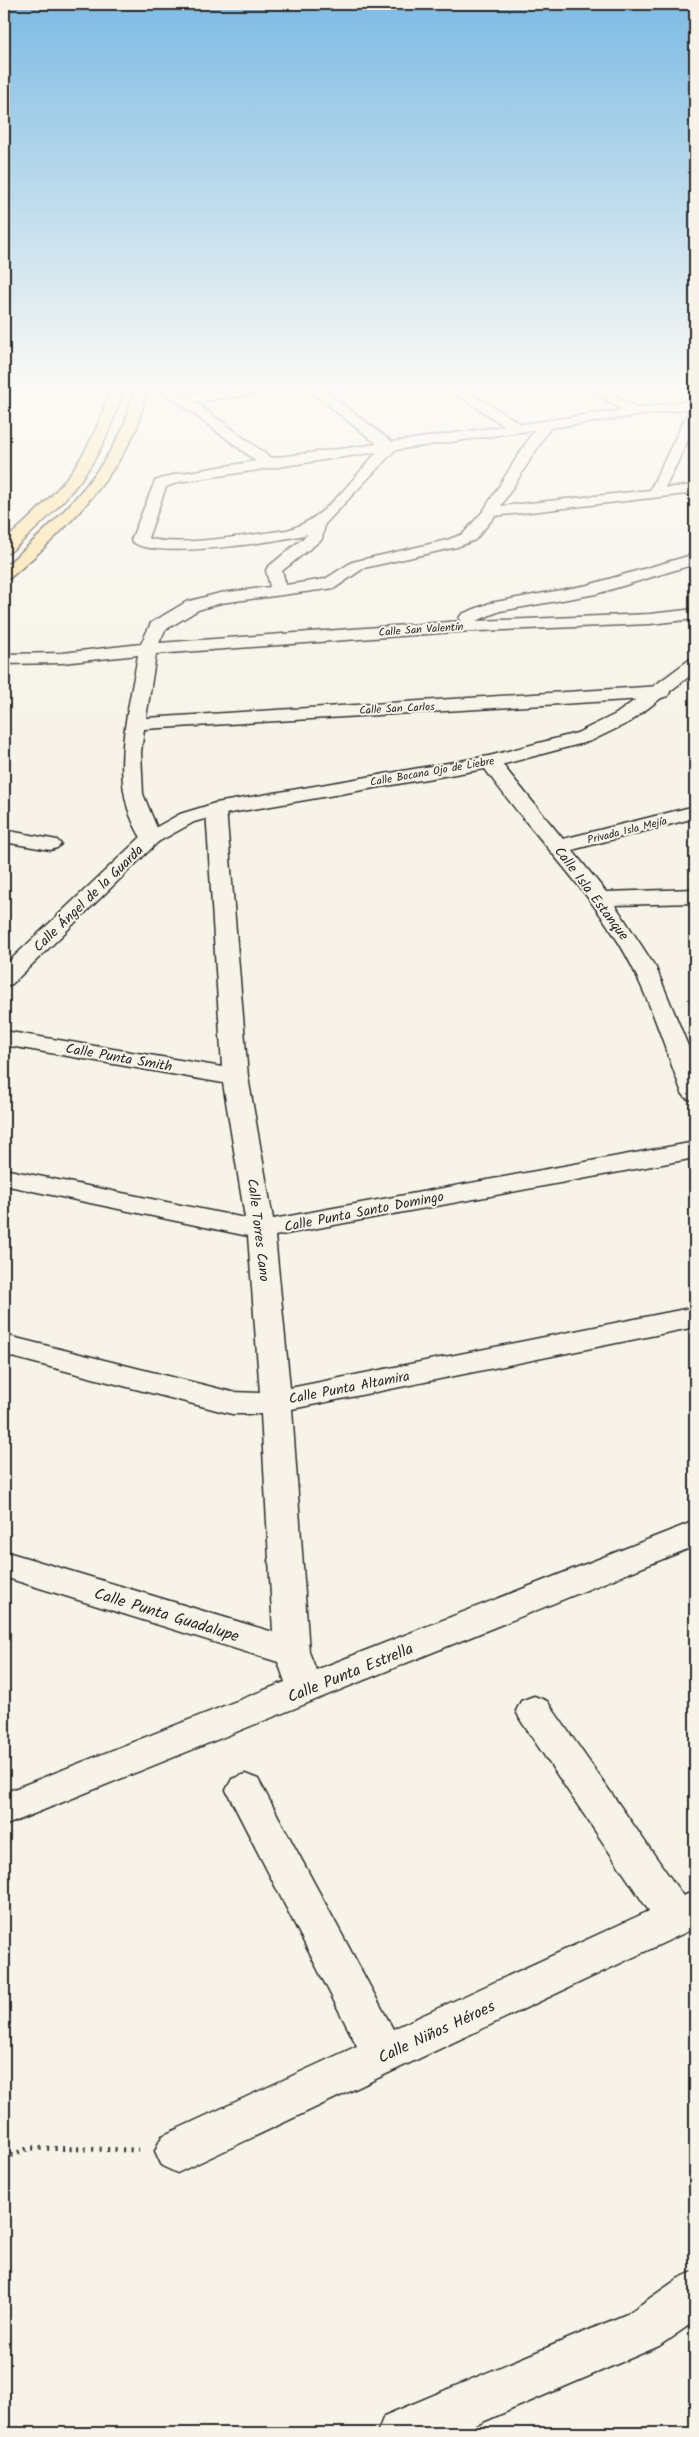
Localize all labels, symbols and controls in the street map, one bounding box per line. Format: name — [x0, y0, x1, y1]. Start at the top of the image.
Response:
street label: Calle San Valentín — [378, 618, 464, 642]
street label: Calle San Carlos — [359, 698, 436, 720]
street label: Calle Bocana Ojo de Liebre — [369, 752, 496, 792]
street label: Privada Isla Mejía — [585, 812, 669, 850]
street label: Calle Ángel de la Guarda — [28, 840, 149, 957]
street label: Calle Isla Estanque — [548, 842, 634, 946]
street label: Calle Punta Smith — [64, 1038, 174, 1078]
street label: Calle Torres Cano — [241, 1177, 275, 1283]
street label: Calle Punta Santo Domingo — [282, 1186, 446, 1238]
street label: Calle Punta Altamira — [287, 1365, 412, 1410]
street label: Calle Punta Guadalupe — [91, 1581, 242, 1649]
street label: Calle Punta Estrella — [284, 1637, 417, 1710]
street label: Calle Niños Héroes — [374, 1994, 499, 2070]

